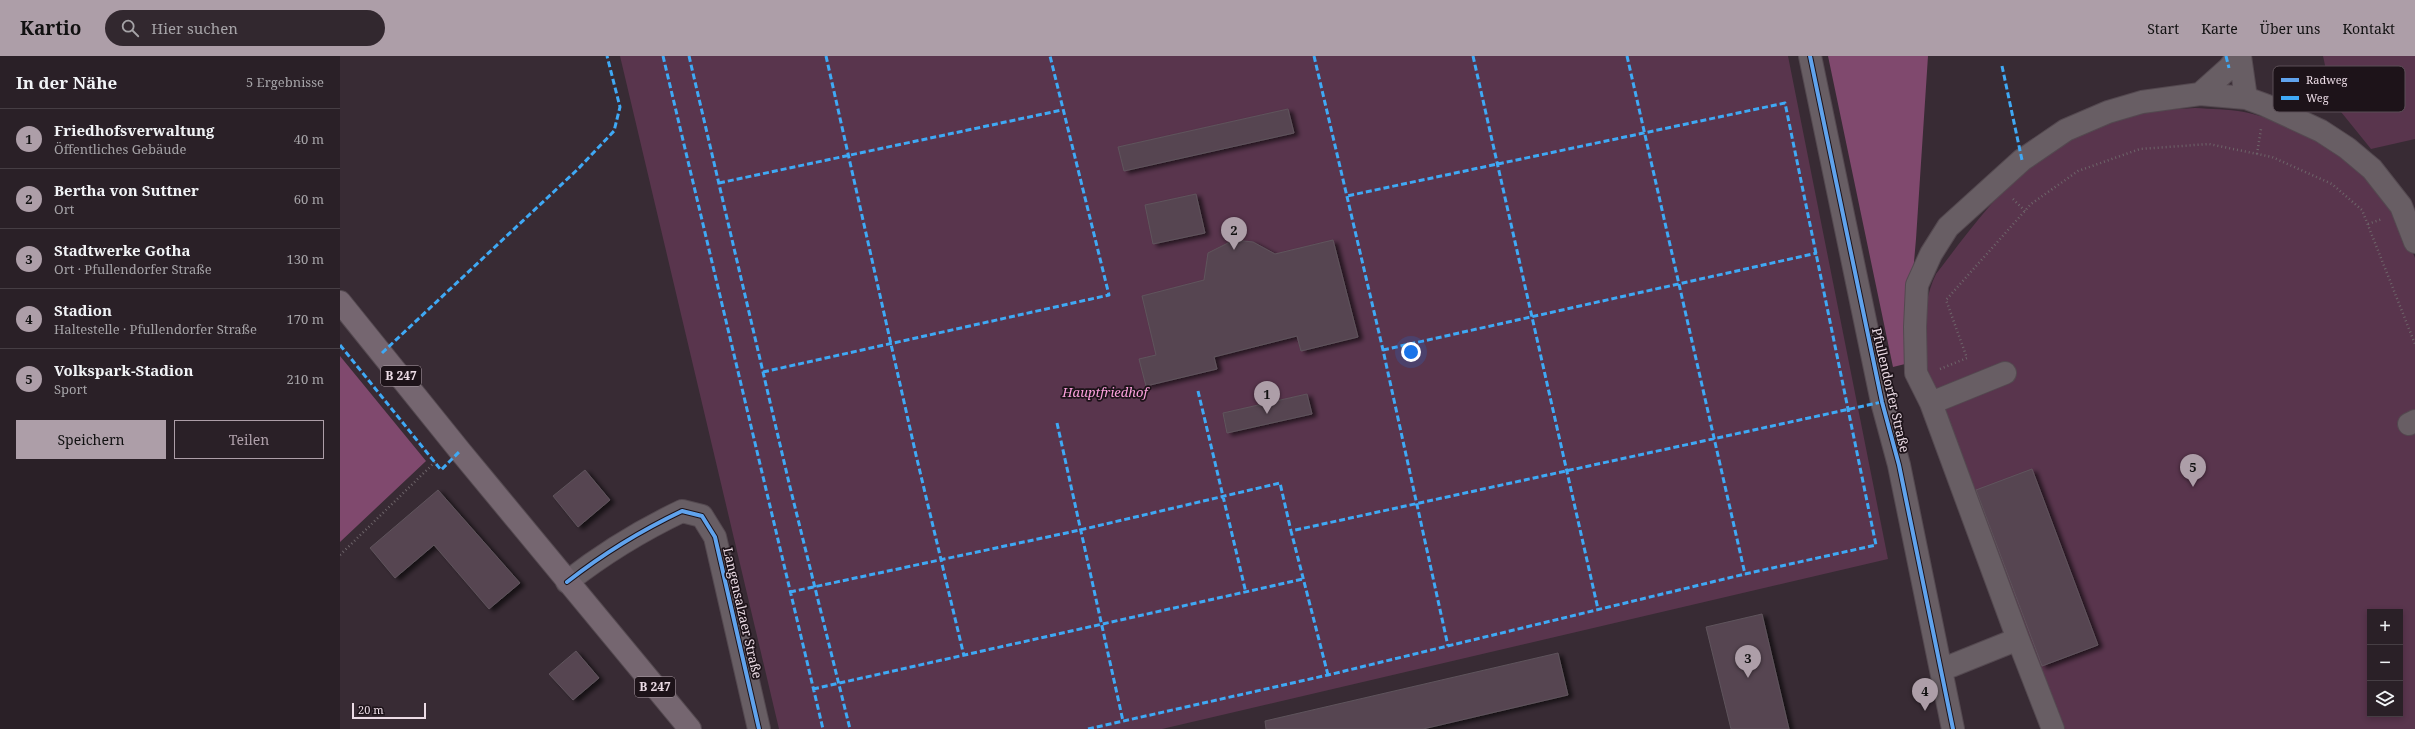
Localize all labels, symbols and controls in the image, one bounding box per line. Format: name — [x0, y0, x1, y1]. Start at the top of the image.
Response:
search box — [105, 10, 385, 46]
text: Kartio — [20, 15, 81, 41]
icon: search — [119, 17, 141, 39]
text: Hier suchen — [151, 18, 238, 38]
text: Start — [2147, 19, 2179, 38]
text: Karte — [2201, 19, 2238, 38]
text: Über uns — [2260, 19, 2320, 38]
text: Kontakt — [2342, 19, 2395, 38]
legend — [2273, 66, 2405, 112]
text: In der Nähe — [16, 71, 117, 94]
text: Radweg — [2306, 72, 2348, 87]
text: 5 Ergebnisse — [246, 73, 324, 91]
text: Weg — [2306, 90, 2329, 105]
text: Friedhofsverwaltung — [54, 120, 214, 140]
text: 1 — [25, 130, 33, 148]
text: 40 m — [294, 130, 324, 148]
text: Öffentliches Gebäude — [54, 140, 187, 158]
text: Bertha von Suttner — [54, 180, 199, 200]
text: 2 — [25, 190, 33, 208]
text: 60 m — [294, 190, 324, 208]
text: Ort — [54, 200, 74, 218]
pin: 2 — [1221, 217, 1247, 250]
text: Stadtwerke Gotha — [54, 240, 190, 260]
text: 3 — [25, 250, 33, 268]
text: 130 m — [287, 250, 324, 268]
text: Ort · Pfullendorfer Straße — [54, 260, 212, 278]
text: Stadion — [54, 300, 112, 320]
text: 4 — [25, 310, 33, 328]
text: 170 m — [287, 310, 324, 328]
text: Haltestelle · Pfullendorfer Straße — [54, 320, 257, 338]
street label: Pfullendorfer Straße — [1868, 326, 1914, 454]
your location — [1401, 342, 1421, 362]
text: Volkspark-Stadion — [54, 360, 194, 380]
road number: B 247 — [381, 366, 421, 386]
text: 5 — [25, 370, 33, 388]
text: 210 m — [287, 370, 324, 388]
text: Sport — [54, 380, 87, 398]
pin: 1 — [1254, 381, 1280, 414]
park label: Hauptfriedhof — [1061, 383, 1151, 401]
button: Speichern — [16, 420, 166, 459]
button: Teilen — [174, 420, 324, 459]
pin: 5 — [2180, 454, 2206, 487]
street label: Langensalzaer Straße — [719, 546, 767, 680]
map controls — [2367, 609, 2403, 717]
button: + — [2367, 609, 2403, 645]
pin: 3 — [1735, 645, 1761, 678]
button: − — [2367, 645, 2403, 681]
road number: B 247 — [635, 677, 675, 697]
pin: 4 — [1912, 678, 1938, 711]
button: layers — [2367, 681, 2403, 717]
scale bar — [352, 701, 426, 720]
text: 20 m — [358, 702, 384, 717]

